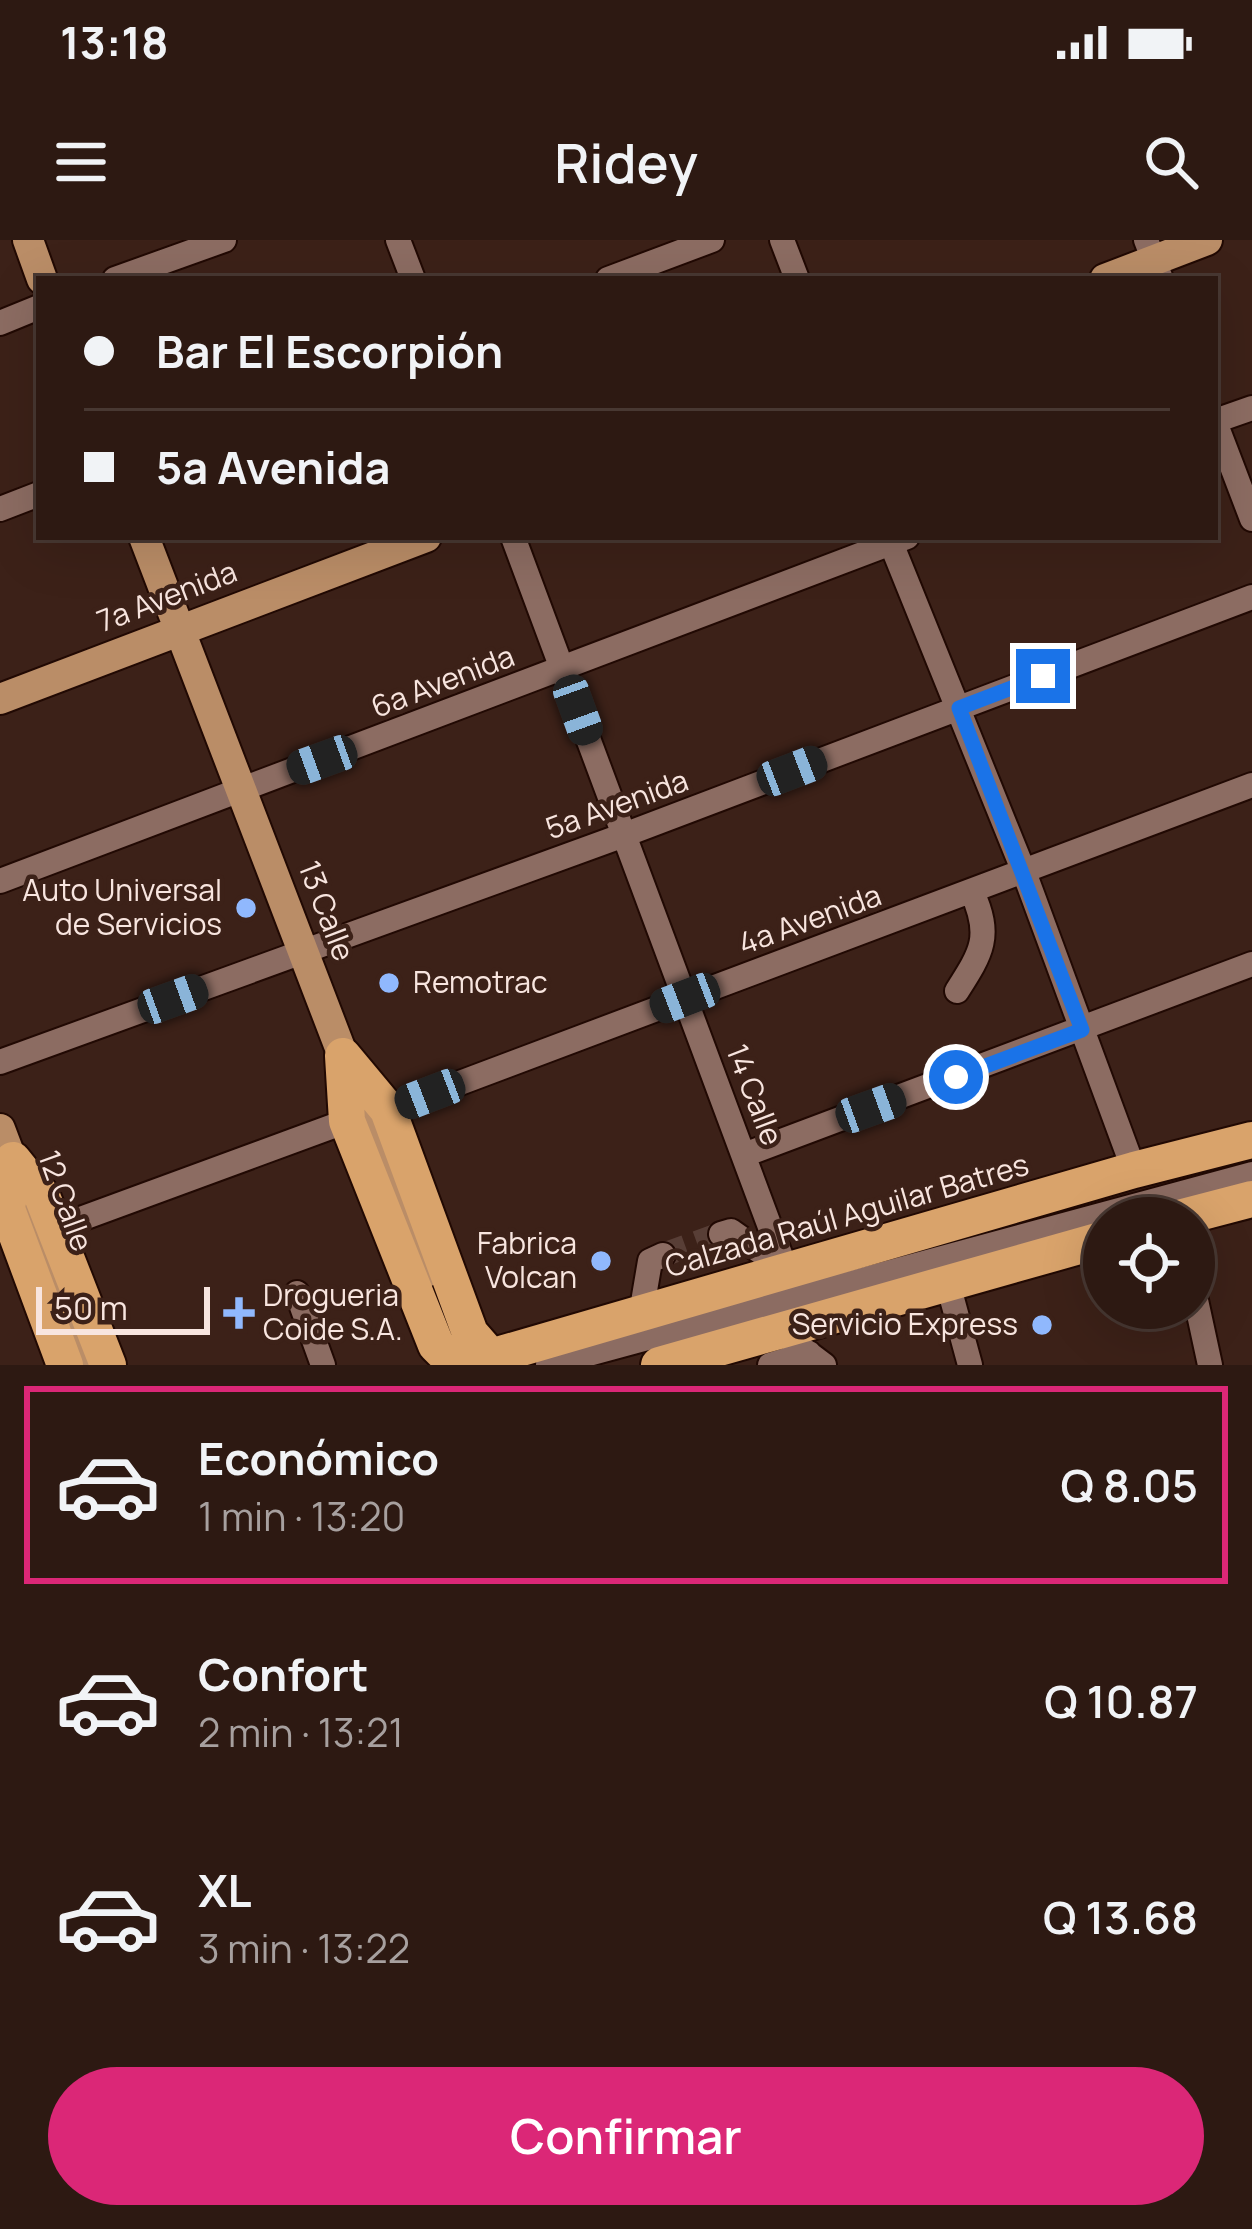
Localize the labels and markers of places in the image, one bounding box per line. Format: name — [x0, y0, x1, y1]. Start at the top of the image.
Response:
place label: Auto Universal de Servicios — [22, 869, 222, 944]
marker: Auto Universal de Servicios — [233, 895, 259, 921]
place label: Remotrac — [413, 961, 548, 1002]
marker: Remotrac — [376, 970, 402, 996]
place label: Fabrica Volcan — [477, 1222, 577, 1297]
marker: Fabrica Volcan — [588, 1248, 614, 1274]
place label: Drogueria Coide S.A. — [263, 1274, 403, 1349]
marker: Drogueria Coide S.A. — [226, 1300, 252, 1326]
place label: Servicio Express — [792, 1303, 1018, 1344]
marker: Servicio Express — [1029, 1312, 1055, 1338]

